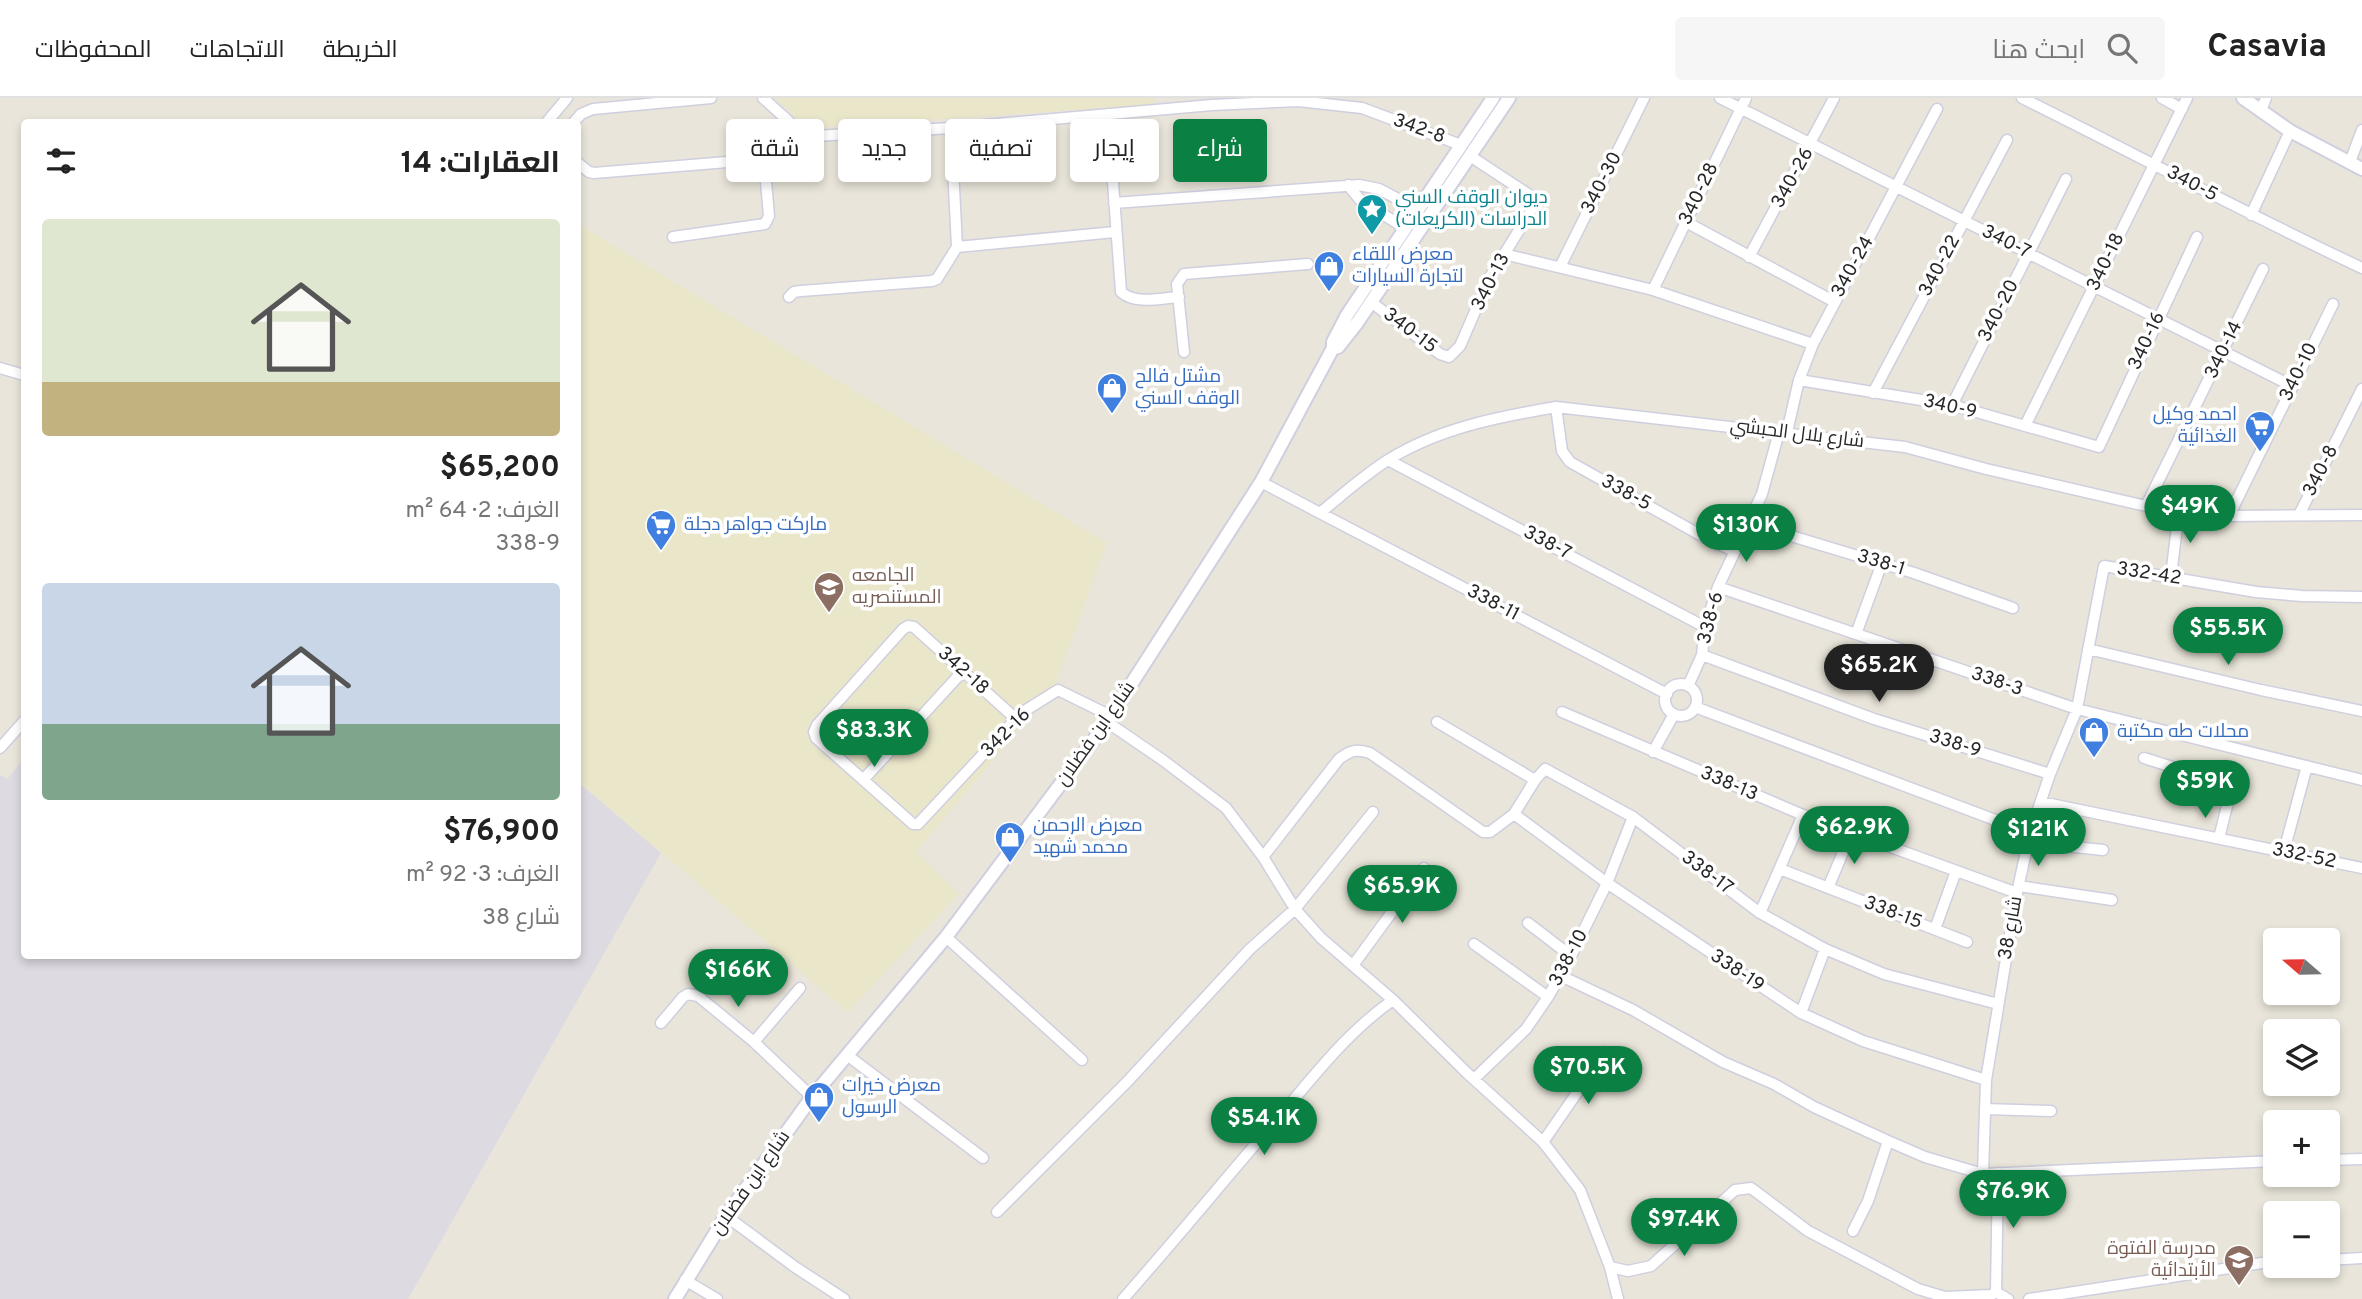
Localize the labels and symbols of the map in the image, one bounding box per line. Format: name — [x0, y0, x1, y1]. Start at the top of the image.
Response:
street label: 342-8 — [1389, 108, 1449, 150]
street label: 340-26 — [1767, 143, 1819, 213]
street label: 340-30 — [1576, 148, 1628, 218]
street label: 340-28 — [1674, 159, 1724, 229]
street label: 340-5 — [2162, 161, 2222, 207]
place label: ديوان الوقف السني الدراسات (الكريعات) — [1395, 186, 1548, 232]
place icon: ديوان الوقف السني الدراسات (الكريعات) — [1355, 192, 1389, 236]
street label: 340-7 — [1977, 220, 2035, 265]
street label: 340-18 — [2082, 229, 2130, 295]
street label: 340-22 — [1914, 231, 1966, 301]
street label: 340-24 — [1826, 232, 1880, 302]
place label: معرض اللقاء لتجارة السيارات — [1352, 243, 1463, 289]
shop icon: معرض اللقاء لتجارة السيارات — [1312, 249, 1346, 293]
street label: 340-13 — [1466, 249, 1516, 315]
street label: 340-20 — [1973, 276, 2025, 346]
street label: 340-15 — [1378, 303, 1442, 359]
street label: 340-16 — [2123, 308, 2171, 374]
street label: 340-14 — [2200, 317, 2248, 383]
street label: 340-10 — [2275, 339, 2323, 405]
place label: مشتل فالح الوقف السني — [1135, 365, 1240, 412]
shop icon: مشتل فالح الوقف السني — [1095, 371, 1129, 415]
street label: 340-9 — [1921, 389, 1979, 425]
place label: احمد وكيل الغذائية — [2153, 403, 2237, 449]
supermarket icon: احمد وكيل الغذائية — [2243, 409, 2277, 453]
street label: شارع بلال الحبشي — [1728, 414, 1865, 455]
street label: 340-8 — [2298, 441, 2344, 501]
street label: 338-5 — [1597, 469, 1655, 517]
pin: $49K — [2149, 486, 2231, 545]
pin: $130K — [1697, 504, 1795, 564]
supermarket icon: ماركت جواهر دجلة — [644, 508, 678, 552]
place label: ماركت جواهر دجلة — [684, 513, 827, 537]
street label: 338-7 — [1519, 520, 1575, 566]
street label: 338-1 — [1854, 544, 1908, 582]
street label: 332-42 — [2115, 557, 2183, 591]
place label: الجامعه المستنصريه — [852, 564, 942, 610]
school or university icon: الجامعه المستنصريه — [812, 570, 846, 614]
street label: 338-11 — [1463, 579, 1523, 627]
street label: 338-6 — [1693, 589, 1729, 647]
pin: $55.5K — [2171, 608, 2285, 667]
street label: 342-18 — [932, 642, 994, 700]
pin: $65.2K — [1822, 644, 1936, 704]
street label: 338-3 — [1968, 662, 2026, 702]
street label: شارع ابن فضلان — [1051, 677, 1141, 791]
street label: 342-16 — [976, 703, 1036, 763]
pin: $83.3K — [817, 710, 931, 769]
shop icon: محلات طه مكتبة — [2077, 715, 2111, 759]
place label: محلات طه مكتبة — [2117, 720, 2249, 744]
street label: 338-9 — [1926, 724, 1984, 764]
pin: $59K — [2164, 760, 2246, 820]
street label: 338-13 — [1696, 761, 1762, 807]
pin: $62.9K — [1797, 806, 1911, 866]
pin: $121K — [1989, 808, 2087, 868]
place label: معرض الرحمن محمد شهيد — [1033, 814, 1143, 860]
shop icon: معرض الرحمن محمد شهيد — [993, 820, 1027, 864]
street label: 332-52 — [2270, 838, 2338, 874]
street label: 338-17 — [1676, 846, 1738, 900]
pin: $65.9K — [1345, 866, 1459, 925]
street label: 338-15 — [1860, 891, 1926, 935]
street label: شارع 38 — [1994, 894, 2028, 962]
street label: 338-10 — [1544, 925, 1594, 991]
north arrow — [2263, 928, 2340, 1004]
street label: 338-19 — [1705, 944, 1769, 998]
pin: $166K — [689, 950, 787, 1009]
pin: $70.5K — [1531, 1046, 1645, 1106]
place label: معرض خيرات الرسول — [842, 1074, 941, 1120]
shop icon: معرض خيرات الرسول — [802, 1080, 836, 1124]
pin: $54.1K — [1207, 1098, 1321, 1157]
street label: شارع ابن فضلان — [706, 1126, 796, 1240]
pin: $76.9K — [1956, 1170, 2070, 1230]
pin: $97.4K — [1627, 1198, 1741, 1258]
place label: مدرسة الفتوة الأبتدائية — [2107, 1237, 2216, 1283]
school or university icon: مدرسة الفتوة الأبتدائية — [2222, 1243, 2256, 1287]

